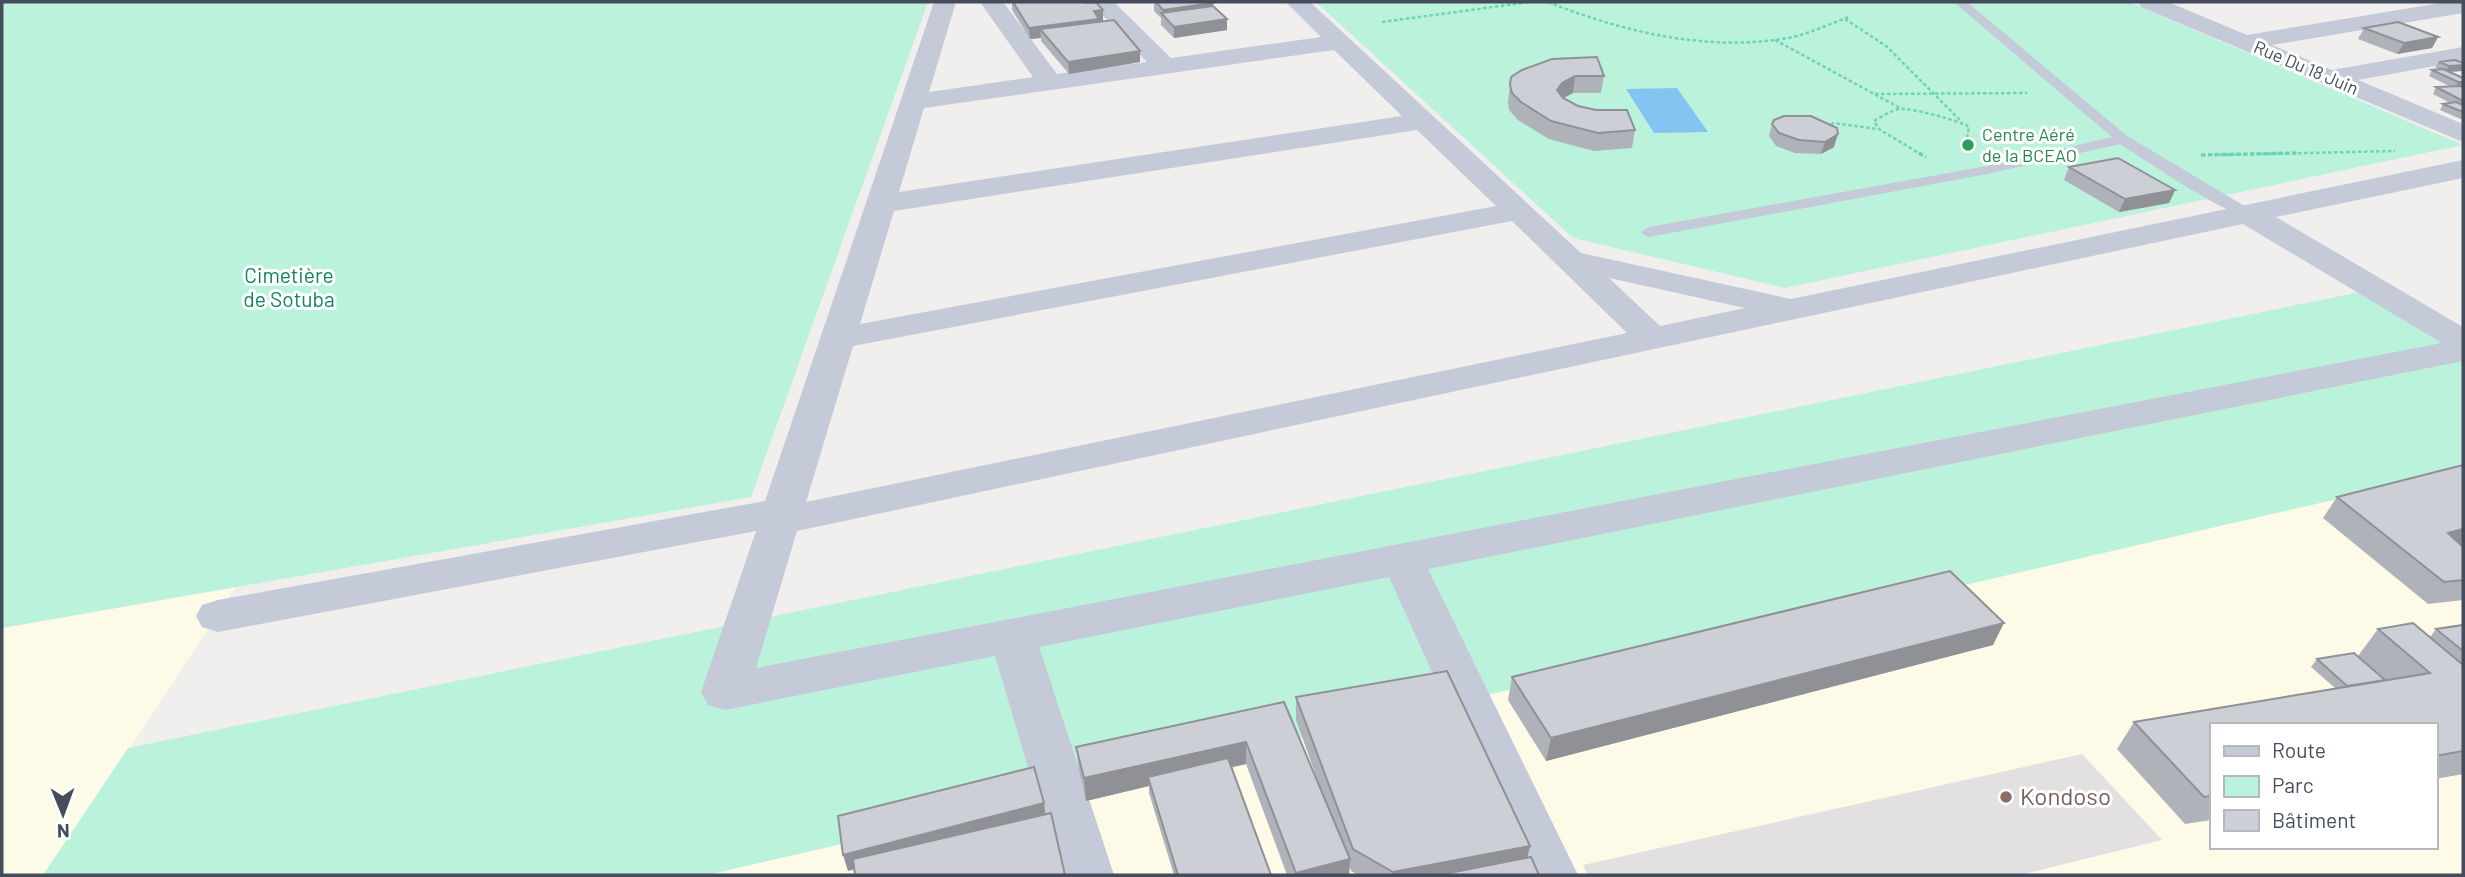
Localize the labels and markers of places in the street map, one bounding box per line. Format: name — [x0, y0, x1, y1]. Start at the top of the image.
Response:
place label: Centre Aéré de la BCEAO — [1982, 123, 2077, 166]
marker: Centre Aéré de la BCEAO — [1960, 137, 1976, 153]
place label: Kondoso — [2020, 781, 2111, 810]
marker: Kondoso — [1998, 789, 2014, 805]

